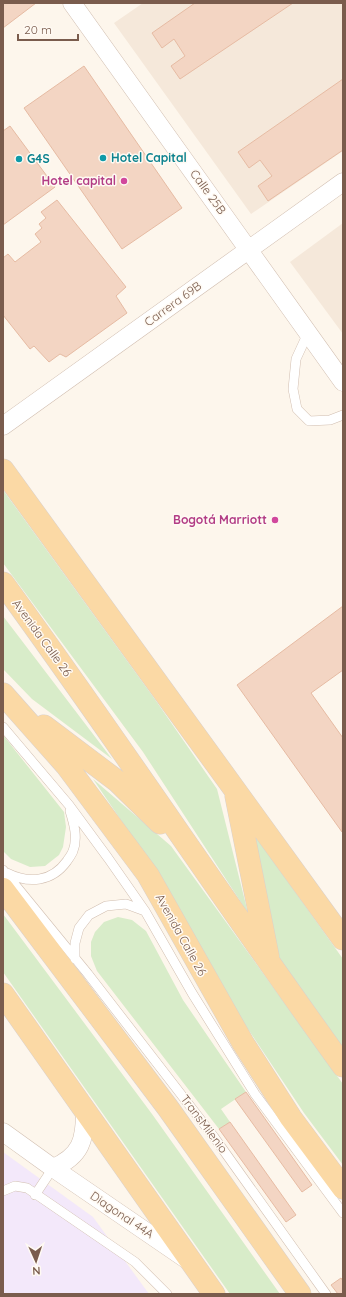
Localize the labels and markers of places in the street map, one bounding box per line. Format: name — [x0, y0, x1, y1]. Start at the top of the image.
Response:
place label: Hotel Capital — [111, 150, 187, 165]
place label: G4S — [27, 151, 50, 166]
marker: Hotel Capital — [98, 153, 108, 163]
marker: G4S — [14, 154, 24, 164]
place label: Hotel capital — [42, 173, 116, 188]
marker: Hotel capital — [119, 176, 129, 186]
place label: Bogotá Marriott — [173, 512, 267, 527]
marker: Bogotá Marriott — [270, 515, 280, 525]

